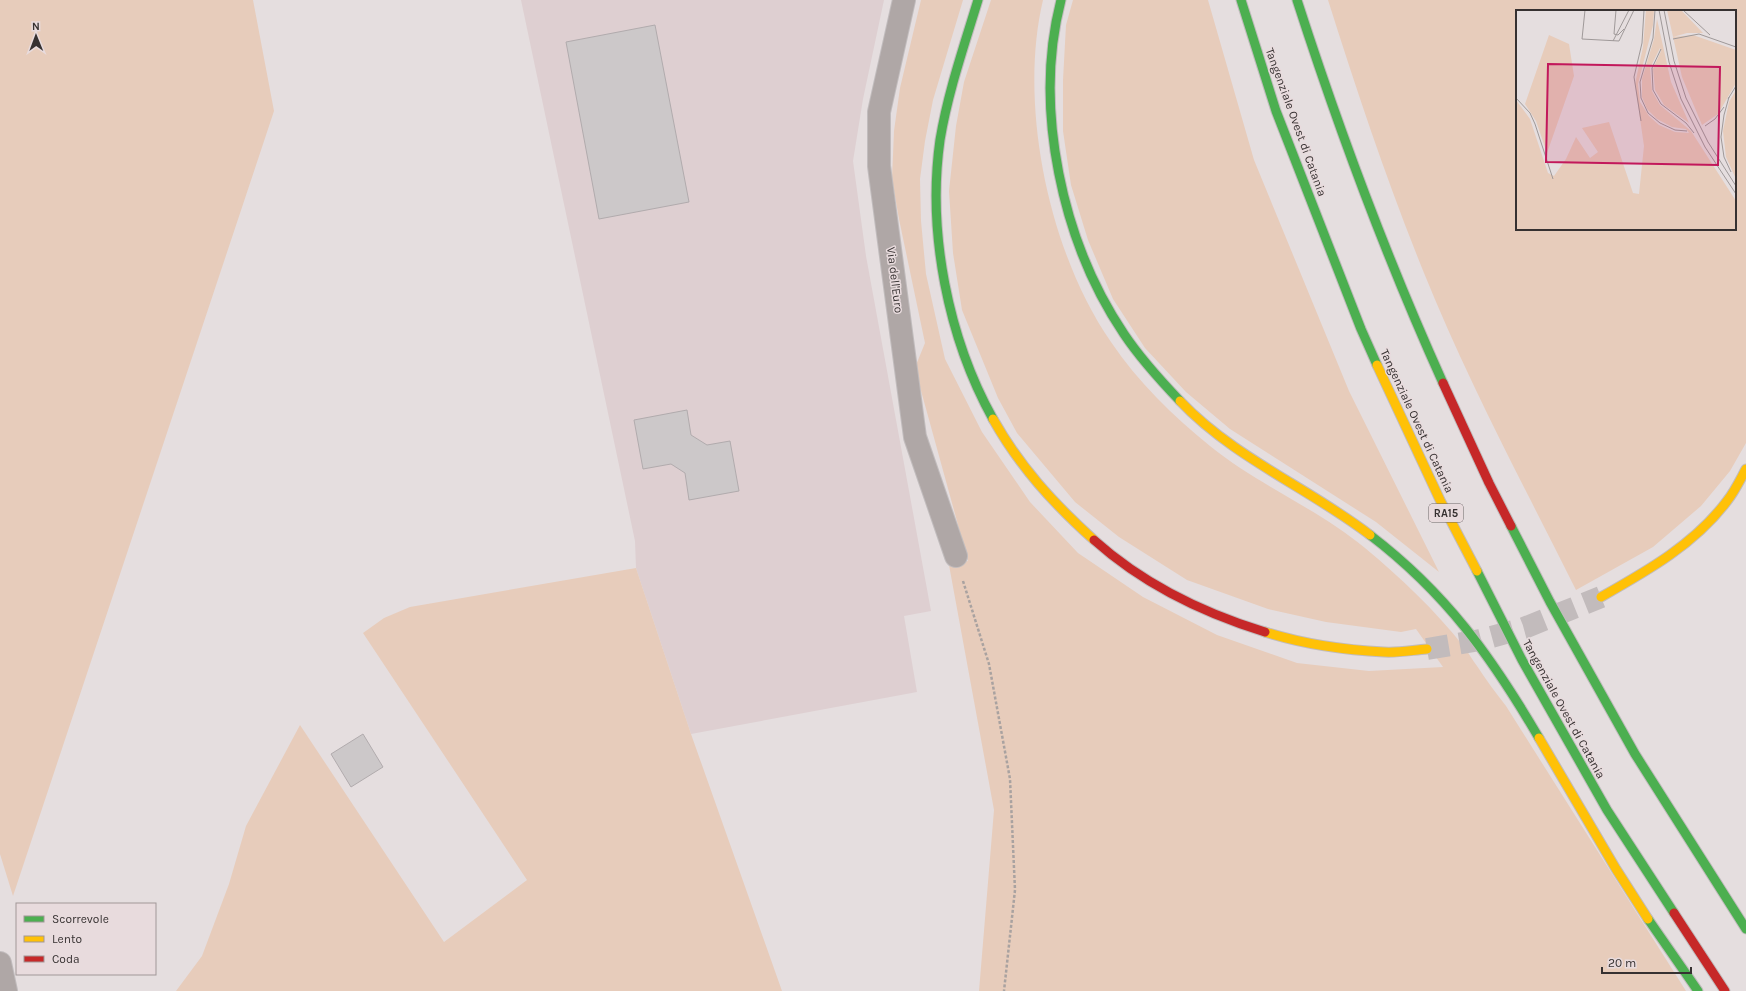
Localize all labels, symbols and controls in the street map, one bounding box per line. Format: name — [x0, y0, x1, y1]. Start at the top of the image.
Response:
inset map — [1516, 10, 1736, 230]
north arrow — [16, 16, 56, 56]
text: N — [32, 20, 40, 33]
street label: Tangenziale Ovest di Catania — [1263, 46, 1329, 198]
street label: Via dell'Euro — [884, 246, 906, 314]
street label: Tangenziale Ovest di Catania — [1378, 347, 1456, 495]
road number: RA15 — [1429, 504, 1463, 522]
street label: Tangenziale Ovest di Catania — [1520, 637, 1608, 781]
legend — [16, 903, 156, 975]
text: Scorrevole — [52, 912, 109, 926]
text: Lento — [52, 932, 82, 946]
scale bar — [1602, 949, 1691, 975]
text: Coda — [52, 952, 80, 966]
text: 20 m — [1608, 956, 1636, 970]

